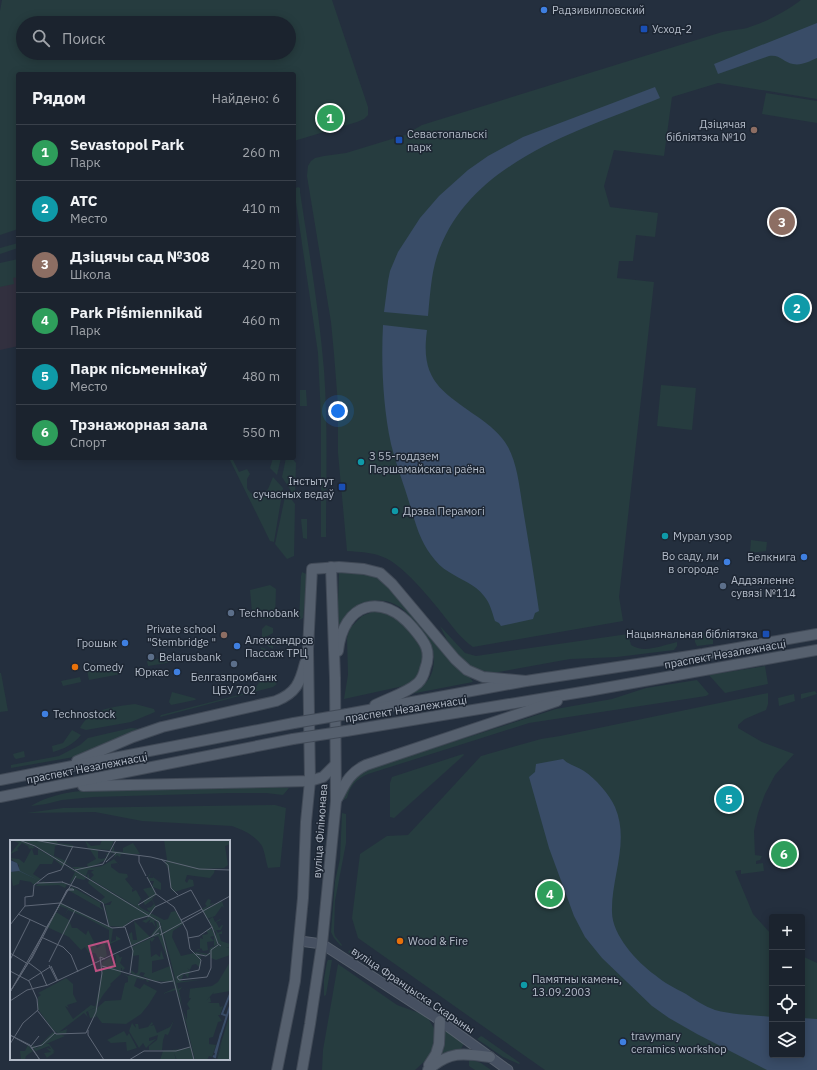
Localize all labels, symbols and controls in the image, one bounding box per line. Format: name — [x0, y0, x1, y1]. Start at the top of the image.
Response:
place label: Радзивилловский — [552, 3, 645, 17]
marker: Радзивилловский — [539, 5, 549, 15]
search box — [16, 16, 296, 60]
place label: Усход-2 — [652, 22, 692, 36]
marker: Усход-2 — [639, 24, 649, 34]
icon: search — [30, 27, 52, 49]
text: Поиск — [62, 29, 105, 48]
text: Рядом — [32, 87, 86, 109]
text: Найдено: 6 — [212, 90, 280, 107]
pin: 1 — [317, 103, 343, 133]
place label: Дзіцячая бібліятэка №10 — [666, 117, 746, 144]
marker: Дзіцячая бібліятэка №10 — [749, 125, 759, 135]
place label: Севастопальскі парк — [407, 127, 487, 154]
text: Sevastopol Park — [70, 135, 184, 154]
marker: Севастопальскі парк — [394, 135, 404, 145]
text: 1 — [41, 144, 49, 161]
text: 260 m — [242, 144, 280, 161]
text: Парк — [70, 154, 101, 171]
text: АТС — [70, 191, 97, 210]
text: 2 — [41, 200, 49, 217]
text: 410 m — [242, 200, 280, 217]
pin: 3 — [769, 207, 795, 237]
text: Место — [70, 210, 108, 227]
text: Дзіцячы сад №308 — [70, 247, 210, 266]
text: 3 — [41, 256, 49, 273]
text: 420 m — [242, 256, 280, 273]
text: Школа — [70, 266, 111, 283]
pin: 2 — [784, 293, 810, 323]
text: Park Piśmiennikaŭ — [70, 303, 203, 322]
text: 4 — [41, 312, 49, 329]
text: 460 m — [242, 312, 280, 329]
text: Парк — [70, 322, 101, 339]
text: Парк пісьменнікаў — [70, 359, 207, 378]
text: 5 — [41, 368, 49, 385]
text: 480 m — [242, 368, 280, 385]
text: Место — [70, 378, 108, 395]
your location — [328, 401, 348, 421]
text: Трэнажорная зала — [70, 415, 208, 434]
text: 6 — [41, 424, 49, 441]
text: 550 m — [242, 424, 280, 441]
text: Спорт — [70, 434, 106, 451]
place label: З 55-годдзем Першамайскага раёна — [369, 449, 485, 476]
marker: З 55-годдзем Першамайскага раёна — [356, 457, 366, 467]
place label: Інстытут сучасных ведаў — [253, 474, 334, 501]
marker: Інстытут сучасных ведаў — [337, 482, 347, 492]
place label: Дрэва Перамогі — [403, 504, 485, 518]
marker: Дрэва Перамогі — [390, 506, 400, 516]
place label: Мурал узор — [673, 529, 732, 543]
marker: Мурал узор — [660, 531, 670, 541]
place label: Во саду, ли в огороде — [662, 549, 719, 576]
place label: Белкнига — [747, 550, 796, 564]
marker: Белкнига — [799, 552, 809, 562]
marker: Во саду, ли в огороде — [722, 557, 732, 567]
place label: Аддзяленне сувязі №114 — [731, 573, 796, 600]
marker: Аддзяленне сувязі №114 — [718, 581, 728, 591]
place label: Technobank — [239, 606, 299, 620]
marker: Technobank — [226, 608, 236, 618]
place label: Private school "Stembridge " — [147, 622, 216, 649]
place label: Нацыянальная бібліятэка — [626, 627, 758, 641]
marker: Нацыянальная бібліятэка — [761, 629, 771, 639]
marker: Private school "Stembridge " — [219, 630, 229, 640]
place label: Александров Пассаж ТРЦ — [245, 633, 313, 660]
place label: Грошык — [77, 636, 117, 650]
street label: праспект Незалежнасці — [663, 636, 787, 672]
marker: Грошык — [120, 638, 130, 648]
marker: Александров Пассаж ТРЦ — [232, 641, 242, 651]
place label: Belarusbank — [159, 650, 221, 664]
marker: Belarusbank — [146, 652, 156, 662]
marker: Белгазпромбанк ЦБУ 702 — [229, 659, 239, 669]
place label: Comedy — [83, 660, 124, 674]
marker: Comedy — [70, 662, 80, 672]
place label: Юркас — [135, 665, 169, 679]
marker: Юркас — [172, 667, 182, 677]
place label: Белгазпромбанк ЦБУ 702 — [191, 670, 277, 697]
street label: праспект Незалежнасці — [344, 692, 468, 726]
place label: Technostock — [53, 707, 116, 721]
marker: Technostock — [40, 709, 50, 719]
street label: праспект Незалежнасці — [25, 749, 149, 787]
street label: вуліца Філімонава — [310, 783, 330, 879]
pin: 5 — [716, 784, 742, 814]
pin: 6 — [771, 839, 797, 869]
inset map — [10, 840, 230, 1060]
pin: 4 — [537, 879, 563, 909]
map controls — [769, 914, 805, 1058]
button: + — [769, 914, 805, 950]
place label: Wood & Fire — [408, 934, 468, 948]
marker: Wood & Fire — [395, 936, 405, 946]
street label: вуліца Францыска Скарыны — [349, 944, 477, 1036]
button: − — [769, 950, 805, 986]
place label: Памятны камень, 13.09.2003 — [532, 972, 622, 999]
marker: Памятны камень, 13.09.2003 — [519, 980, 529, 990]
button: locate — [769, 986, 805, 1022]
button: layers — [769, 1022, 805, 1058]
place label: travymary ceramics workshop — [631, 1029, 727, 1056]
marker: travymary ceramics workshop — [618, 1037, 628, 1047]

